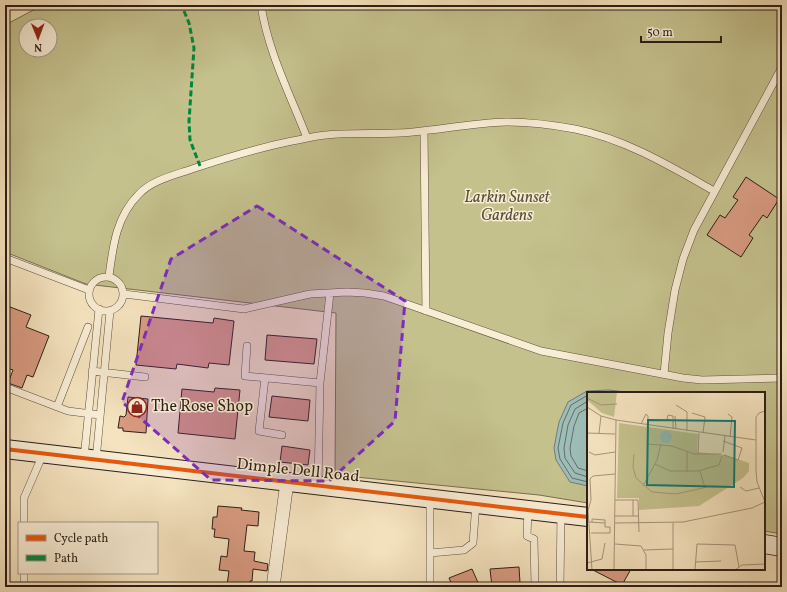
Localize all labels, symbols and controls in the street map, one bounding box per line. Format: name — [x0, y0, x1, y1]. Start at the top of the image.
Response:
north arrow — [18, 18, 58, 58]
scale bar — [641, 18, 721, 44]
text: 50 m — [647, 25, 673, 41]
text: N — [34, 39, 42, 54]
park label: Larkin Sunset Gardens — [464, 187, 551, 227]
inset map — [587, 392, 765, 570]
shop icon: The Rose Shop — [126, 396, 148, 418]
place label: The Rose Shop — [151, 396, 253, 418]
street label: Dimple Dell Road — [235, 454, 361, 488]
legend — [18, 522, 158, 574]
text: Cycle path — [54, 531, 109, 547]
text: Path — [54, 551, 78, 567]

